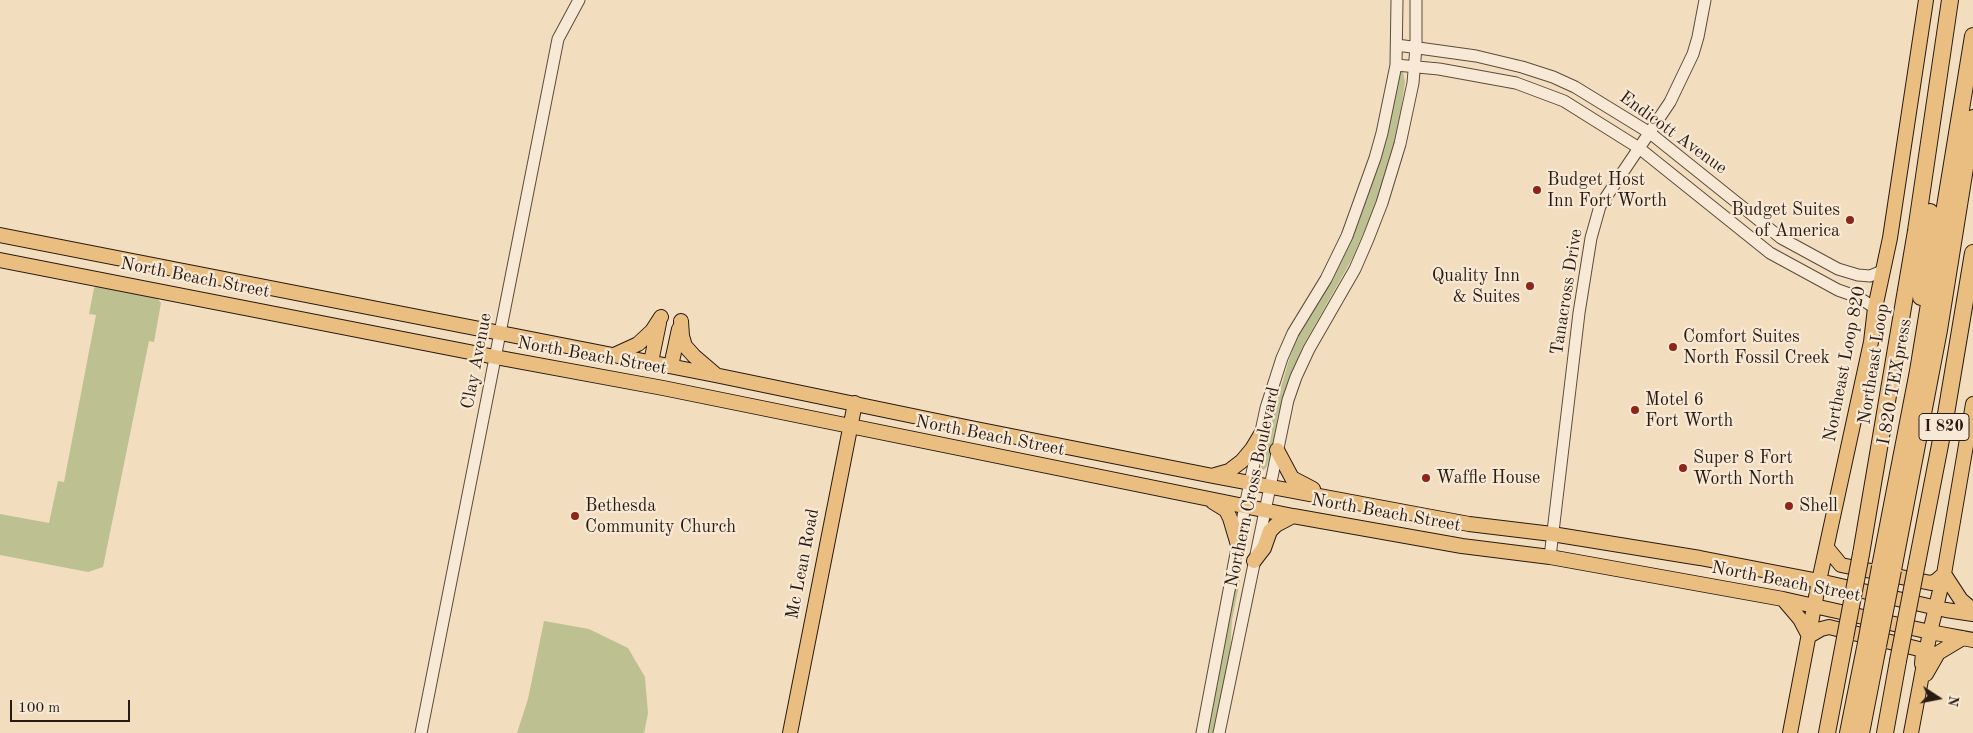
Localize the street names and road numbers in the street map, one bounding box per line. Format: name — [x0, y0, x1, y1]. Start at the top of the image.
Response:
street label: Endicott Avenue — [1615, 87, 1731, 179]
street label: Tanacross Drive — [1546, 227, 1588, 357]
street label: North Beach Street — [119, 253, 271, 303]
street label: Northeast Loop 820 — [1819, 284, 1871, 444]
street label: Northeast Loop — [1854, 302, 1894, 426]
street label: Clay Avenue — [457, 311, 497, 411]
street label: I 820 TEXpress — [1873, 317, 1917, 447]
street label: North Beach Street — [516, 332, 668, 380]
street label: Northern Cross Boulevard — [1221, 385, 1285, 589]
street label: North Beach Street — [914, 411, 1066, 461]
road number: I 820 — [1919, 414, 1969, 441]
street label: North Beach Street — [1310, 489, 1462, 537]
street label: Mc Lean Road — [782, 507, 824, 621]
street label: North Beach Street — [1710, 557, 1862, 607]

